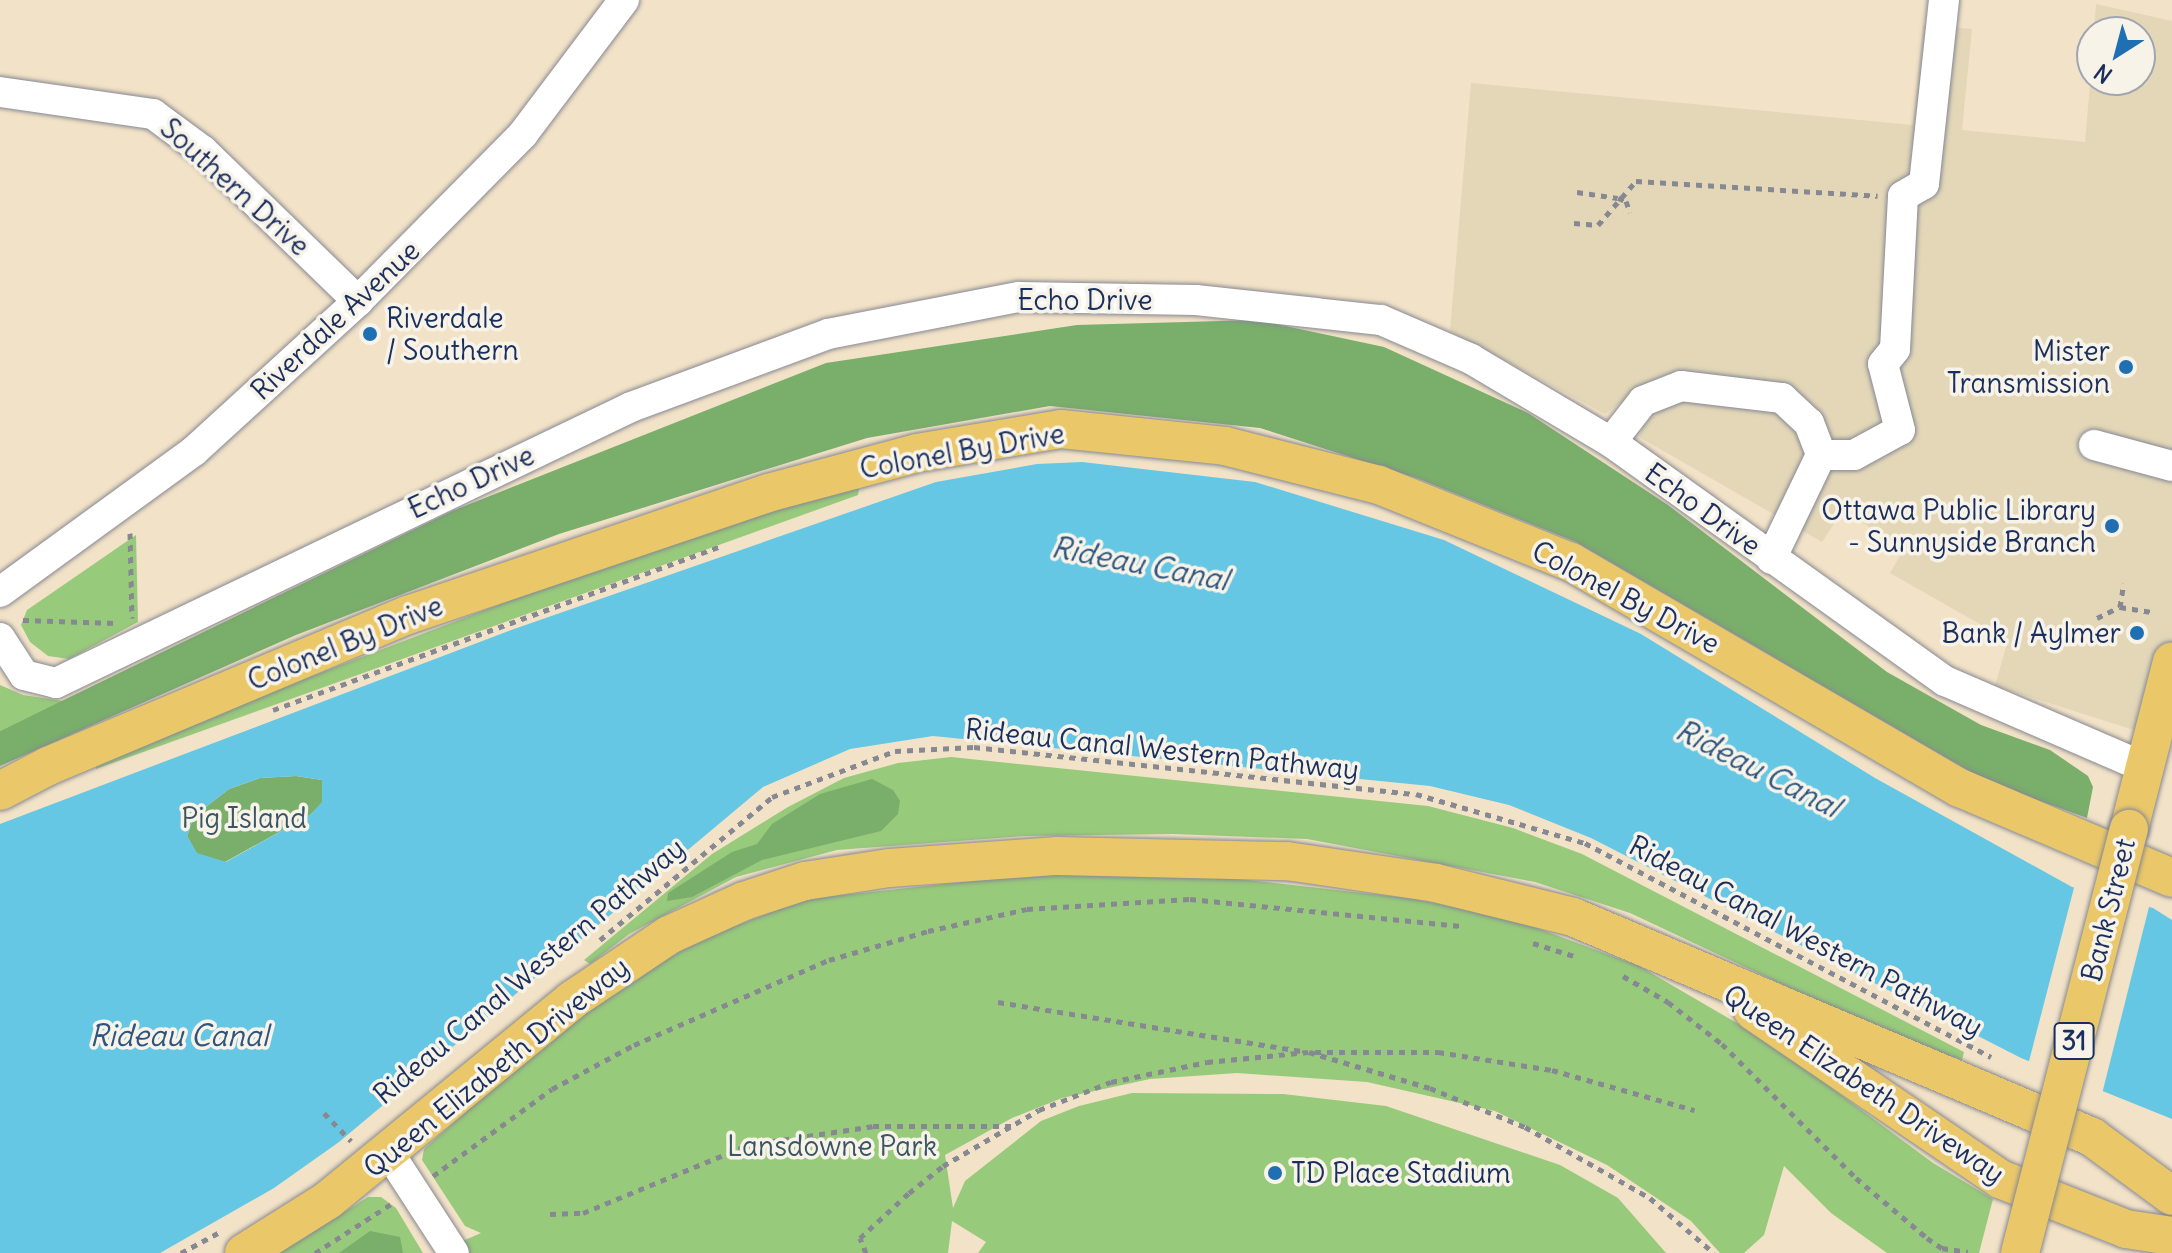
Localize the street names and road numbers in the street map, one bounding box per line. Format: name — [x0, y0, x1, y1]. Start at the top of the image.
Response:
street label: Southern Drive — [154, 111, 316, 263]
street label: Riverdale Avenue — [244, 233, 426, 407]
street label: Echo Drive — [1018, 283, 1152, 317]
street label: Colonel By Drive — [857, 416, 1067, 486]
street label: Echo Drive — [403, 438, 539, 526]
street label: Echo Drive — [1639, 456, 1767, 562]
street label: Colonel By Drive — [1527, 534, 1725, 660]
street label: Colonel By Drive — [243, 589, 447, 697]
street label: Rideau Canal Western Pathway — [963, 712, 1361, 786]
street label: Rideau Canal Western Pathway — [1623, 828, 1989, 1044]
street label: Rideau Canal Western Pathway — [367, 831, 691, 1111]
street label: Bank Street — [2074, 835, 2142, 985]
street label: Queen Elizabeth Driveway — [357, 950, 635, 1184]
street label: Queen Elizabeth Driveway — [1717, 977, 2011, 1191]
road number: 31 — [2052, 1019, 2096, 1063]

